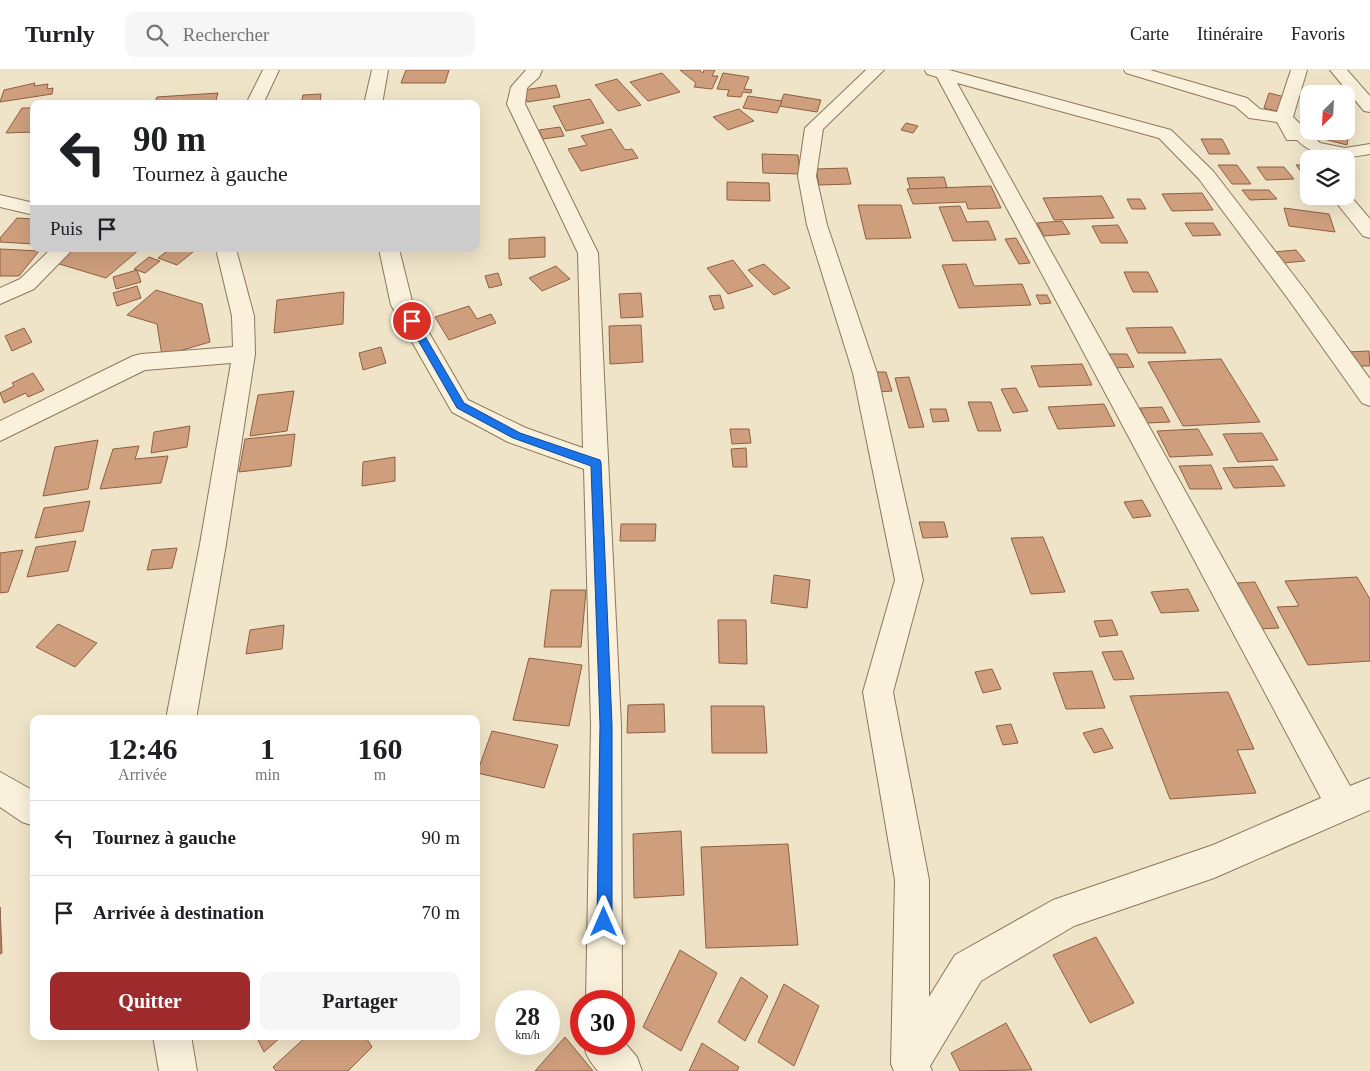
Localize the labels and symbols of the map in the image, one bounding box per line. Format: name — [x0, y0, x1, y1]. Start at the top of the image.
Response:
north arrow — [1300, 85, 1355, 140]
pin — [391, 300, 433, 342]
position arrow — [577, 895, 629, 947]
speed limit sign: 30 — [570, 990, 635, 1055]

